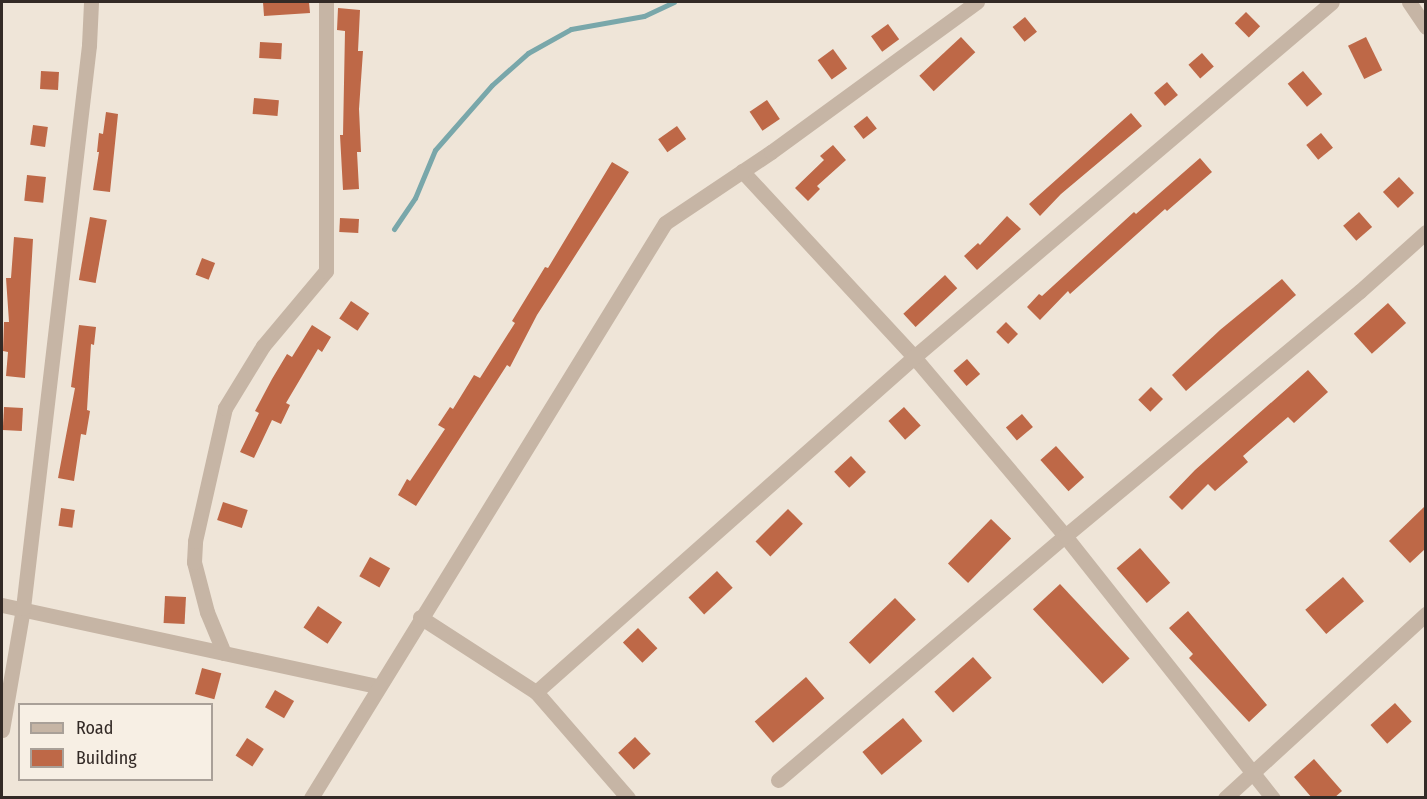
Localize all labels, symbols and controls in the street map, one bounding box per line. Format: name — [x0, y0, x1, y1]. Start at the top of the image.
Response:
legend — [18, 703, 213, 781]
text: Road — [76, 717, 113, 739]
text: Building — [76, 747, 137, 769]

